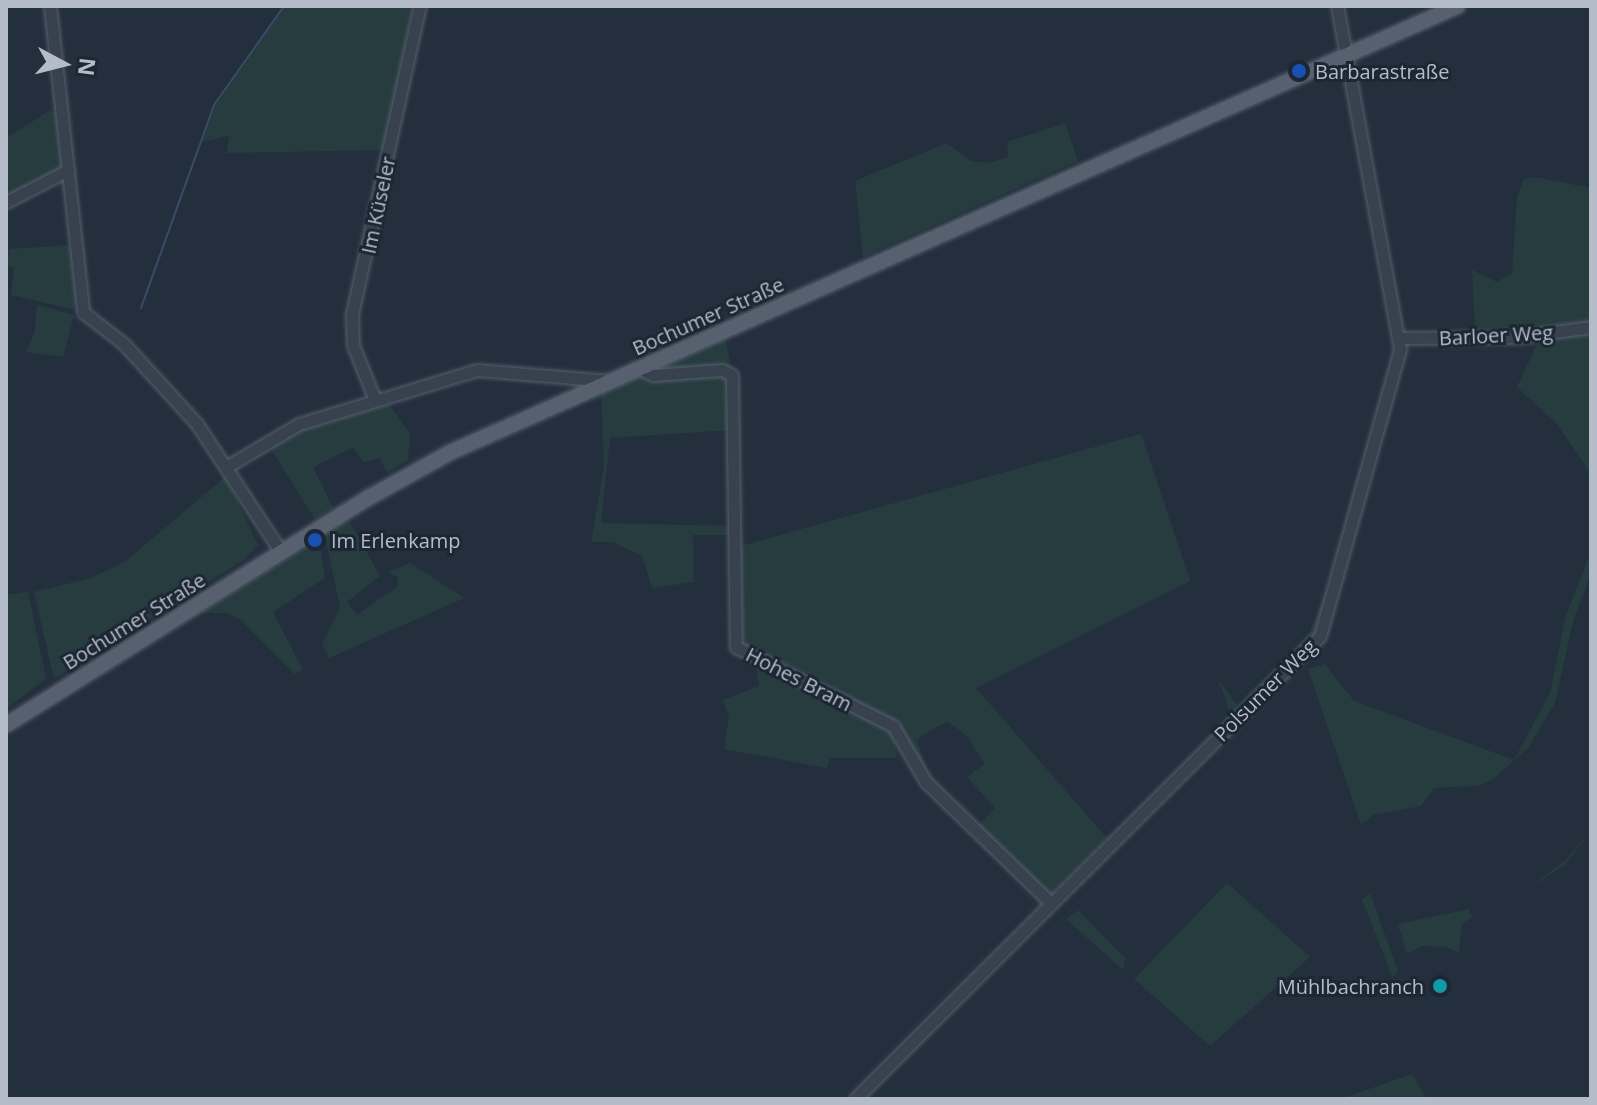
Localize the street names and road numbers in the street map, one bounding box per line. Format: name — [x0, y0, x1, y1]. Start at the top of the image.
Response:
street label: Im Küseler — [356, 154, 400, 256]
street label: Bochumer Straße — [629, 272, 787, 360]
street label: Barloer Weg — [1438, 320, 1554, 350]
street label: Bochumer Straße — [58, 568, 210, 674]
street label: Polsumer Weg — [1209, 634, 1321, 746]
street label: Hohes Bram — [742, 642, 856, 716]

